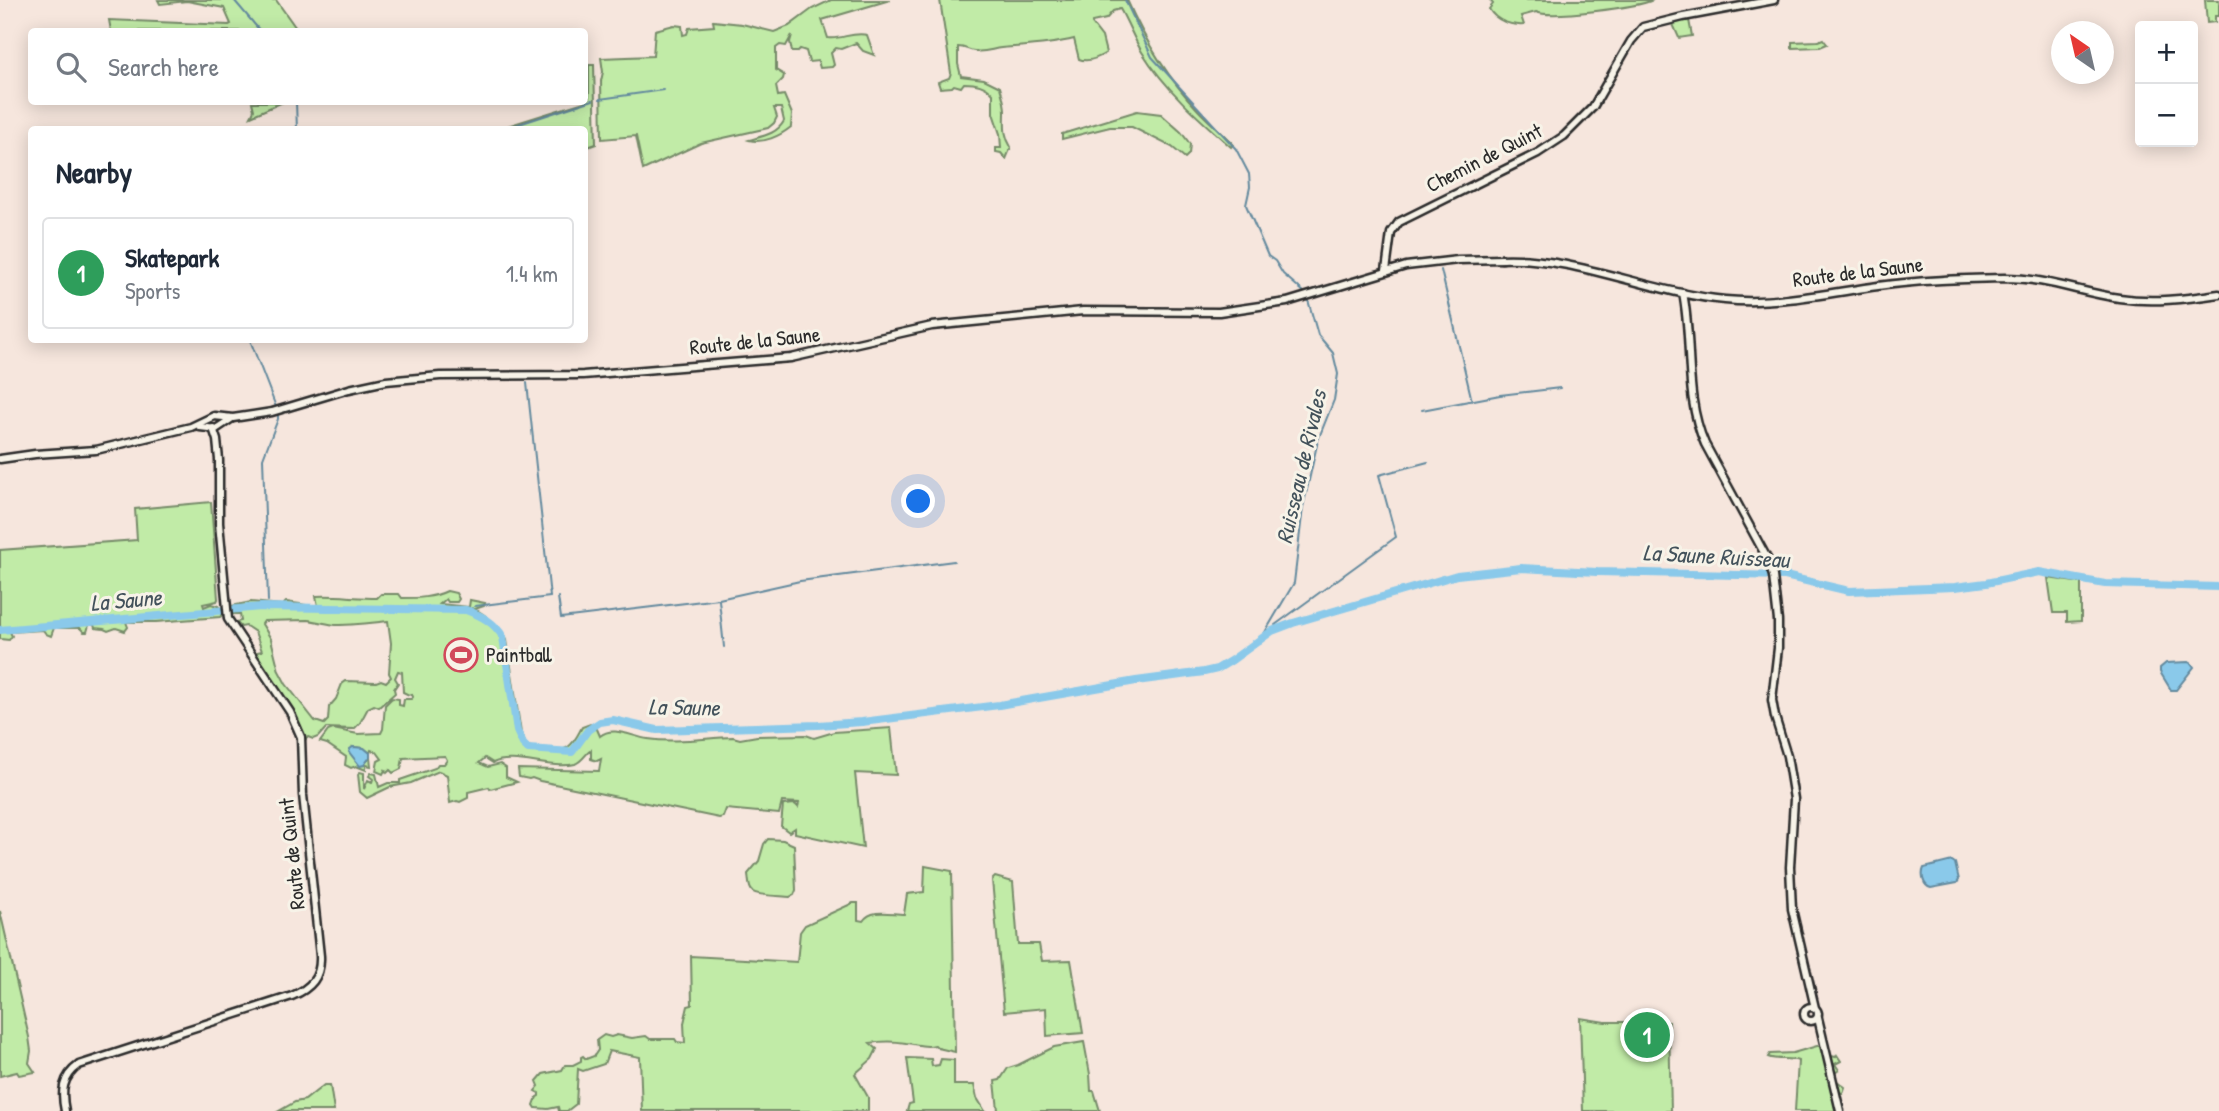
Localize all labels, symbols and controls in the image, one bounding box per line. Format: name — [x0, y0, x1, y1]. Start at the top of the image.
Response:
north arrow — [2051, 21, 2114, 84]
map controls — [2135, 21, 2198, 147]
button: + — [2135, 21, 2198, 84]
search box — [28, 28, 588, 105]
icon: search — [52, 48, 90, 86]
text: Search here — [108, 49, 219, 84]
button: − — [2135, 84, 2198, 147]
street label: Chemin de Quint — [1421, 115, 1548, 199]
text: Nearby — [56, 152, 132, 192]
text: Skatepark — [125, 240, 219, 275]
street label: Route de la Saune — [1791, 249, 1925, 294]
text: 1 — [77, 258, 85, 289]
text: 1.4 km — [506, 258, 558, 289]
text: Sports — [125, 275, 180, 306]
street label: Route de la Saune — [688, 319, 822, 362]
water label: Ruisseau de Rivales — [1268, 385, 1334, 547]
your location — [901, 484, 935, 518]
water label: La Saune Ruisseau — [1642, 536, 1792, 575]
water label: La Saune — [89, 581, 164, 618]
sports icon: Paintball — [442, 636, 480, 674]
place label: Paintball — [486, 640, 553, 669]
water label: La Saune — [648, 690, 721, 723]
street label: Route de Quint — [271, 796, 312, 911]
pin: 1 — [1624, 1009, 1670, 1061]

